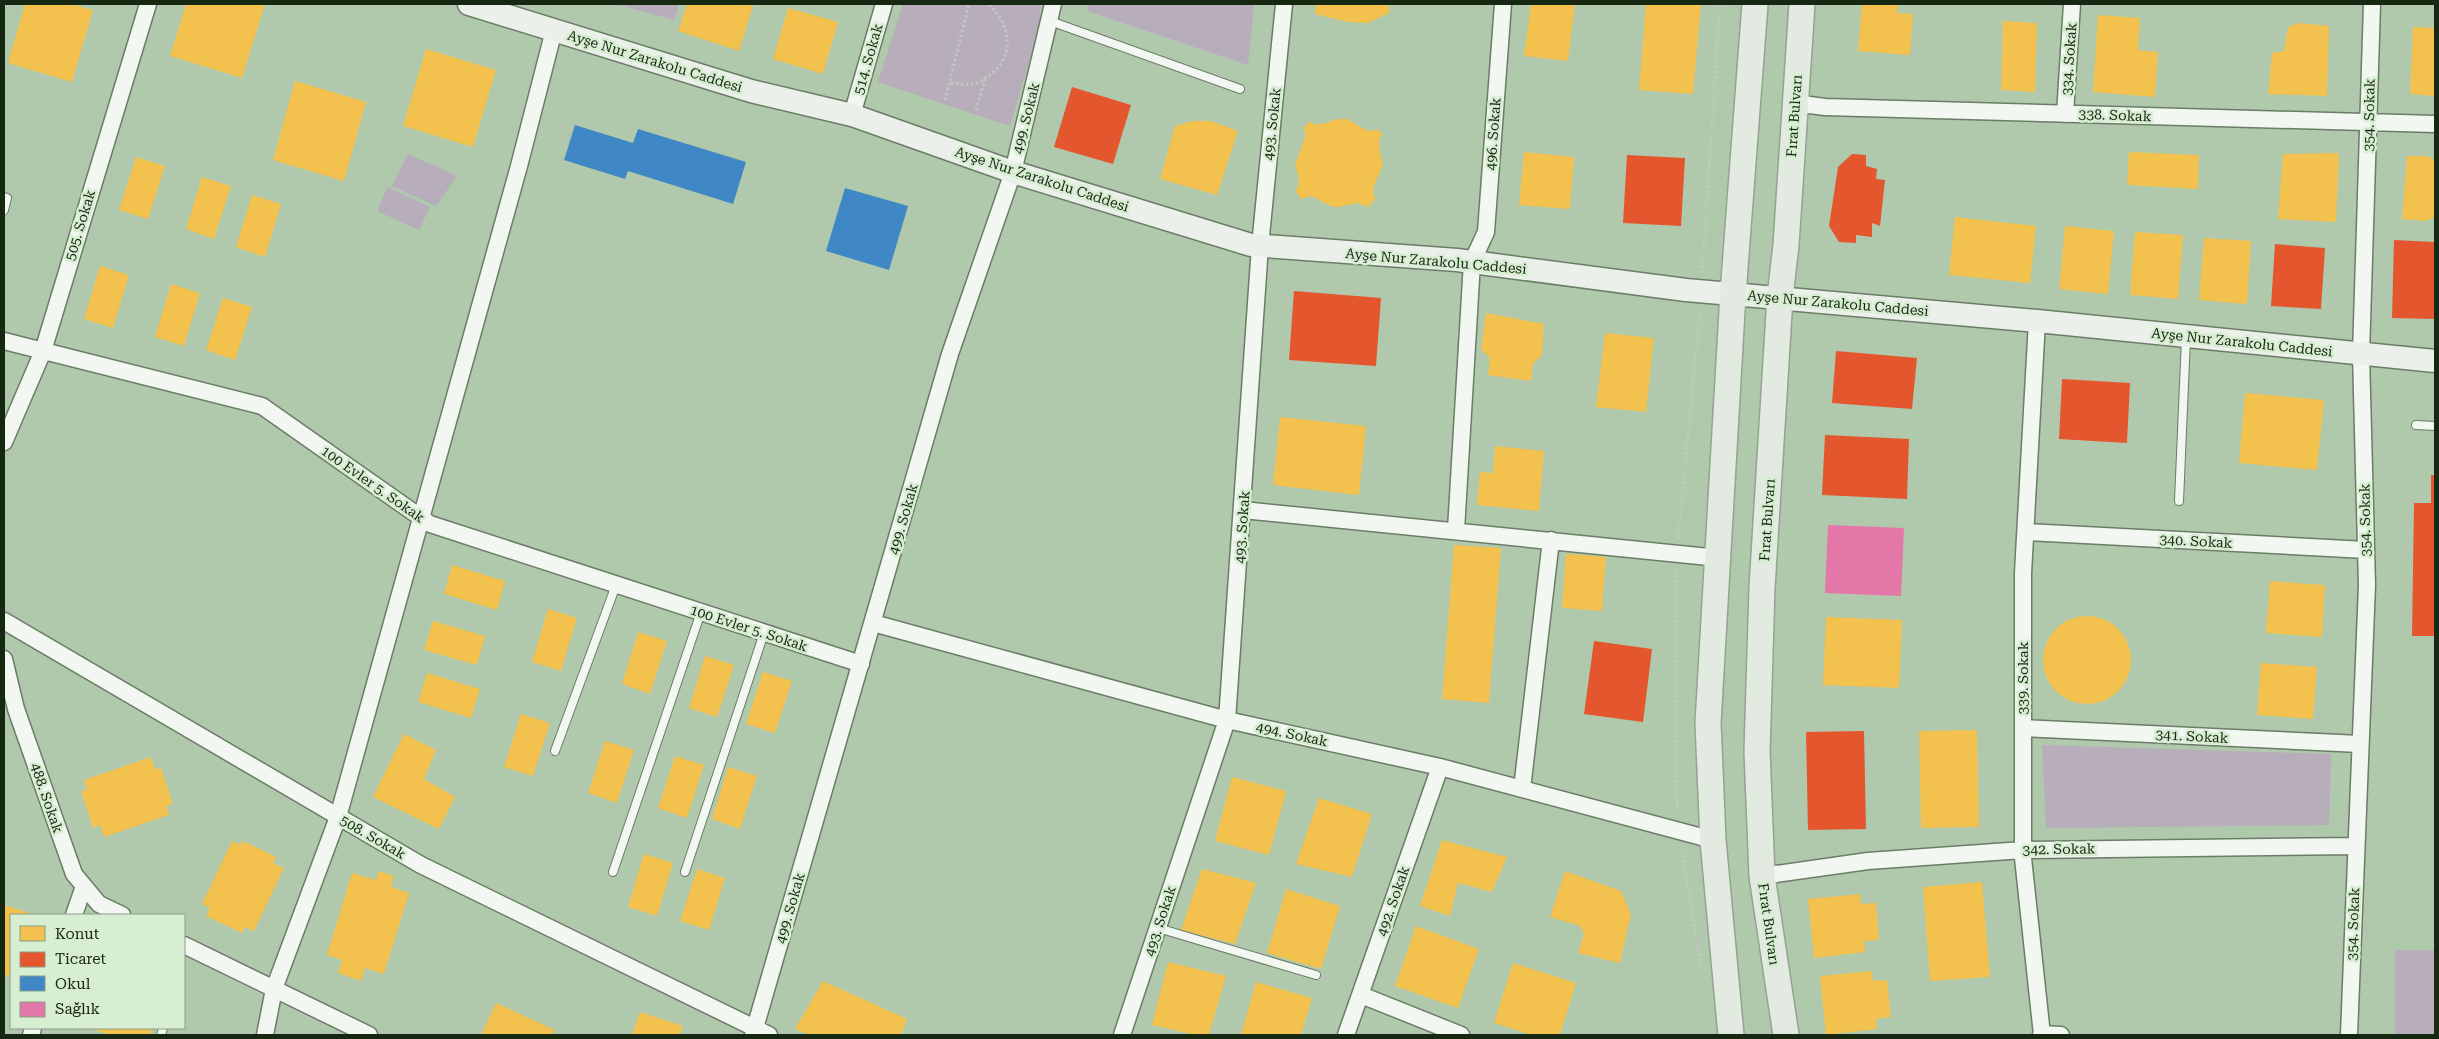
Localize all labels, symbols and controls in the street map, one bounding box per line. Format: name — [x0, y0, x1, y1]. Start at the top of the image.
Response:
street label: 514. Sokak — [850, 22, 886, 96]
street label: 334. Sokak — [2058, 22, 2080, 96]
street label: Ayşe Nur Zarakolu Caddesi — [566, 27, 745, 95]
street label: Fırat Bulvarı — [1783, 74, 1805, 158]
street label: 354. Sokak — [2360, 78, 2378, 152]
street label: 499. Sokak — [1009, 81, 1043, 155]
street label: 493. Sokak — [1260, 87, 1284, 161]
street label: 496. Sokak — [1482, 97, 1504, 171]
street label: 338. Sokak — [2078, 106, 2152, 124]
street label: Ayşe Nur Zarakolu Caddesi — [953, 143, 1131, 215]
street label: 505. Sokak — [62, 188, 98, 262]
street label: Ayşe Nur Zarakolu Caddesi — [1345, 245, 1528, 277]
street label: Ayşe Nur Zarakolu Caddesi — [1747, 287, 1930, 319]
street label: Ayşe Nur Zarakolu Caddesi — [2151, 325, 2334, 360]
street label: 100 Evler 5. Sokak — [318, 442, 428, 526]
street label: Fırat Bulvarı — [1756, 478, 1778, 562]
street label: 499. Sokak — [885, 482, 921, 556]
street label: 354. Sokak — [2356, 483, 2374, 557]
street label: 493. Sokak — [1231, 490, 1253, 564]
street label: 340. Sokak — [2159, 531, 2233, 551]
street label: 100 Evler 5. Sokak — [688, 601, 810, 655]
street label: 339. Sokak — [2015, 641, 2031, 715]
street label: 494. Sokak — [1255, 719, 1330, 749]
street label: 341. Sokak — [2155, 726, 2229, 746]
street label: 488. Sokak — [28, 761, 66, 835]
street label: 508. Sokak — [337, 812, 409, 862]
street label: 342. Sokak — [2022, 840, 2096, 858]
street label: 492. Sokak — [1374, 864, 1412, 938]
street label: 499. Sokak — [772, 871, 808, 945]
street label: Fırat Bulvarı — [1755, 882, 1783, 967]
street label: 493. Sokak — [1141, 884, 1179, 958]
street label: 354. Sokak — [2344, 887, 2362, 961]
legend — [10, 914, 185, 1029]
text: Konut — [55, 925, 100, 943]
text: Ticaret — [55, 950, 107, 968]
text: Okul — [55, 975, 91, 993]
text: Sağlık — [55, 1000, 100, 1018]

